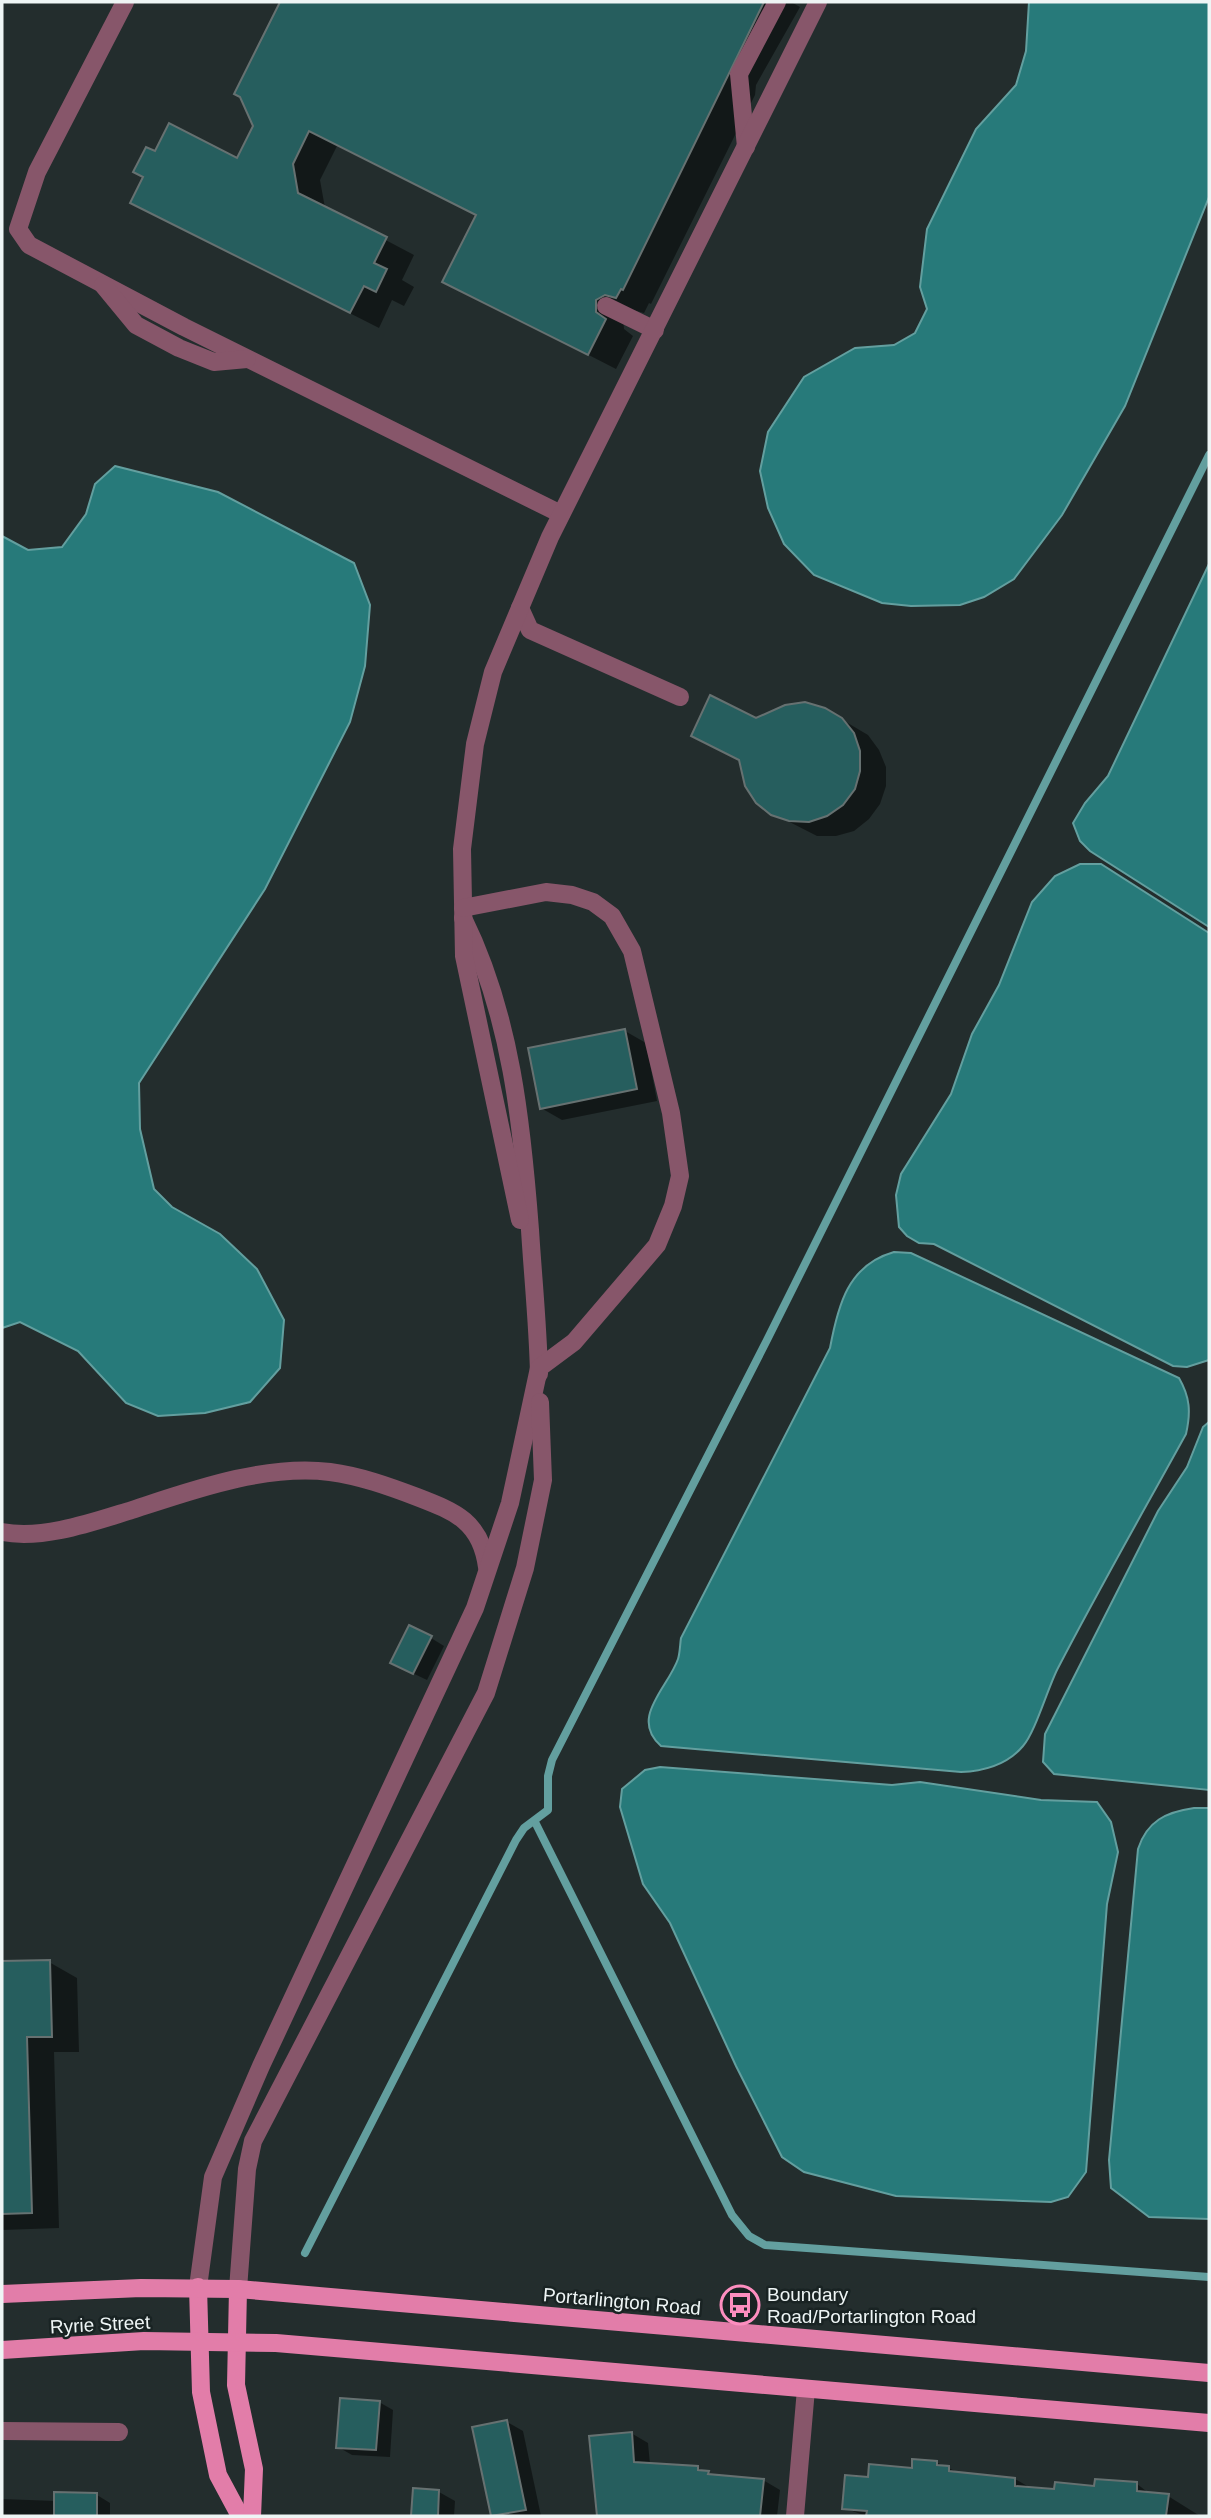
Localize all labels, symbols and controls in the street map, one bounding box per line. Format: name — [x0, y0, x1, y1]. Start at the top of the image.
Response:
street label: Portarlington Road — [542, 2284, 702, 2319]
bus stop icon: Boundary Road/Portarlington Road — [719, 2284, 761, 2326]
place label: Boundary Road/Portarlington Road — [767, 2284, 976, 2327]
street label: Ryrie Street — [49, 2311, 151, 2338]

